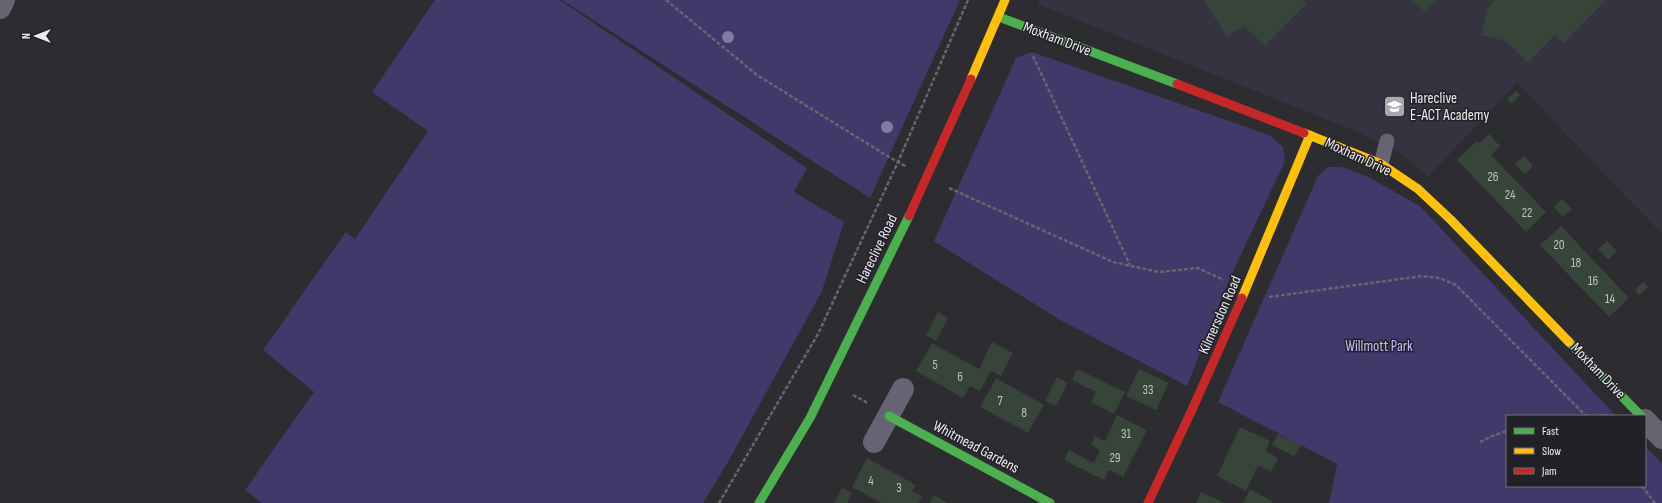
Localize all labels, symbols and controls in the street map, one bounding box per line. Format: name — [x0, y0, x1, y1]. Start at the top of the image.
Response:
north arrow — [16, 16, 56, 56]
street label: Moxham Drive — [1020, 17, 1094, 61]
text: N — [20, 33, 33, 39]
place label: Hareclive E-ACT Academy — [1410, 89, 1489, 125]
school or university icon: Hareclive E-ACT Academy — [1382, 94, 1408, 120]
street label: Moxham Drive — [1322, 133, 1394, 181]
house number: 26 — [1487, 169, 1499, 185]
house number: 24 — [1505, 187, 1516, 203]
house number: 22 — [1522, 205, 1532, 221]
street label: Hareclive Road — [852, 211, 902, 287]
house number: 20 — [1553, 237, 1565, 253]
house number: 18 — [1571, 255, 1581, 271]
street label: Kilmersdon Road — [1194, 273, 1246, 357]
house number: 16 — [1588, 273, 1598, 289]
house number: 14 — [1605, 291, 1616, 307]
park label: Willmott Park — [1345, 337, 1413, 356]
street label: Moxham Drive — [1566, 339, 1630, 403]
house number: 5 — [932, 357, 938, 373]
house number: 6 — [957, 369, 963, 385]
house number: 33 — [1143, 382, 1153, 398]
house number: 7 — [997, 393, 1003, 409]
house number: 8 — [1021, 405, 1027, 421]
legend — [1506, 415, 1646, 487]
street label: Whitmead Gardens — [930, 416, 1022, 478]
text: Fast — [1542, 424, 1559, 439]
house number: 31 — [1121, 426, 1131, 442]
text: Slow — [1542, 444, 1561, 459]
house number: 29 — [1109, 450, 1121, 466]
text: Jam — [1541, 464, 1557, 479]
house number: 4 — [868, 473, 874, 489]
house number: 3 — [896, 480, 902, 496]

